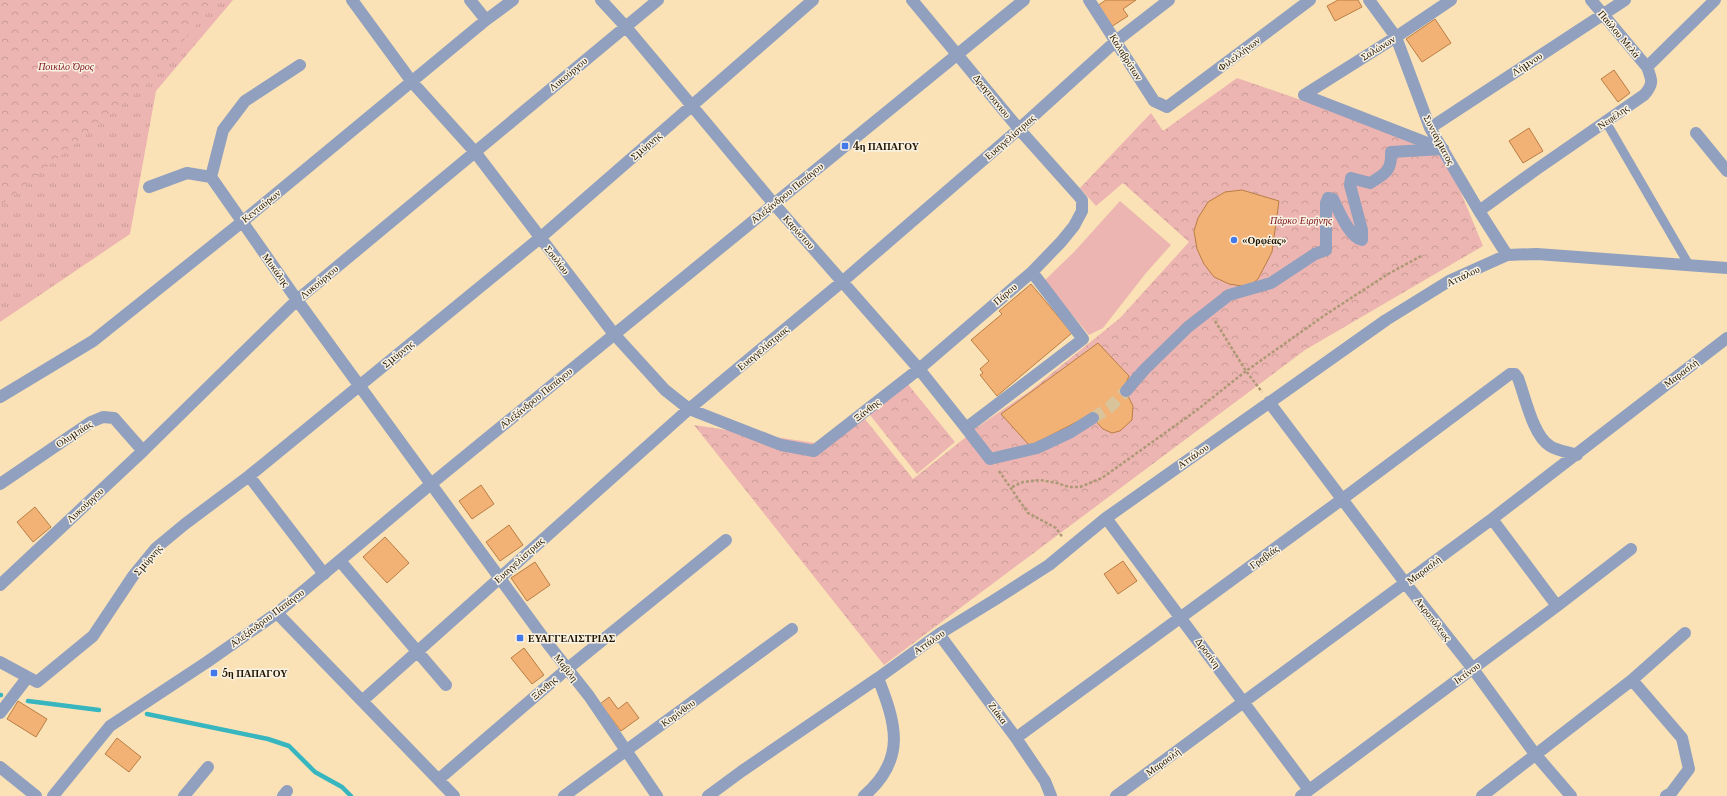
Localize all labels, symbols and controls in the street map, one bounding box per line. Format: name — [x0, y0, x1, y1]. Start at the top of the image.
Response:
street label: Παύλου Μελά — [1595, 8, 1643, 61]
street label: Καλαβρύτων — [1107, 31, 1146, 83]
street label: Σαλώνων — [1358, 32, 1398, 64]
street label: Φιλελλήνων — [1215, 34, 1263, 74]
street label: Λήμνου — [1509, 49, 1545, 79]
street label: Λυκούργου — [546, 54, 590, 94]
park label: Ποικίλο Όρος — [37, 60, 95, 73]
street label: Δραγτσανιου — [970, 71, 1014, 121]
street label: Νεφέλης — [1595, 102, 1631, 132]
street label: Ευαγγελίστριας — [982, 111, 1038, 163]
street label: Συντάγματος — [1420, 113, 1458, 167]
street label: Σμύρνης — [628, 129, 664, 163]
place label: 4η ΠΑΠΑΓΟΥ — [853, 140, 920, 153]
marker: 4η ΠΑΠΑΓΟΥ — [840, 141, 850, 151]
street label: Αλεξάνδρου Παπάγου — [748, 160, 826, 226]
street label: Κενταύρων — [239, 186, 283, 226]
street label: Καρύστου — [780, 212, 818, 252]
park label: Πάρκο Ειρήνης — [1269, 214, 1333, 227]
place label: «Ορφέας» — [1242, 234, 1287, 247]
marker: «Ορφέας» — [1229, 235, 1239, 245]
street label: Σουλίου — [542, 243, 572, 277]
street label: Μυκάλης — [260, 251, 292, 289]
street label: Λυκούργου — [297, 262, 341, 302]
street label: Αττάλου — [1444, 263, 1482, 289]
street label: Πάρου — [990, 280, 1020, 308]
street label: Ευαγγελίστριας — [735, 323, 791, 373]
street label: Σμύρνης — [380, 337, 416, 371]
street label: Μαρασλή — [1661, 356, 1701, 390]
street label: Αλεξάνδρου Παπάγου — [497, 365, 575, 431]
street label: Ξάνθης — [851, 396, 883, 424]
street label: Ολυμπίας — [53, 417, 95, 451]
street label: Αττάλου — [1175, 441, 1211, 471]
street label: Λυκούργου — [64, 484, 106, 526]
street label: Ευαγγελίστριας — [491, 534, 547, 586]
street label: Σμύρνης — [131, 542, 165, 578]
street label: Γραβιάς — [1247, 542, 1281, 572]
street label: Μαρασλή — [1404, 553, 1444, 587]
street label: Αλεξάνδρου Παπάγου — [227, 586, 307, 650]
street label: Ακροπόλεως — [1412, 595, 1454, 643]
street label: Αττάλου — [911, 627, 947, 657]
place label: ΕΥΑΓΓΕΛΙΣΤΡΙΑΣ — [528, 632, 616, 645]
marker: ΕΥΑΓΓΕΛΙΣΤΡΙΑΣ — [515, 633, 525, 643]
street label: Δροσίνη — [1193, 635, 1223, 671]
street label: Μαβίλη — [551, 651, 581, 685]
street label: Ικτίνου — [1451, 659, 1483, 687]
place label: 5η ΠΑΠΑΓΟΥ — [222, 667, 288, 680]
marker: 5η ΠΑΠΑΓΟΥ — [209, 668, 219, 678]
street label: Ξάνθης — [528, 673, 560, 703]
street label: Κορίνθου — [658, 696, 698, 730]
street label: Ζιάκα — [986, 699, 1011, 727]
street label: Μαρασλή — [1143, 745, 1183, 779]

